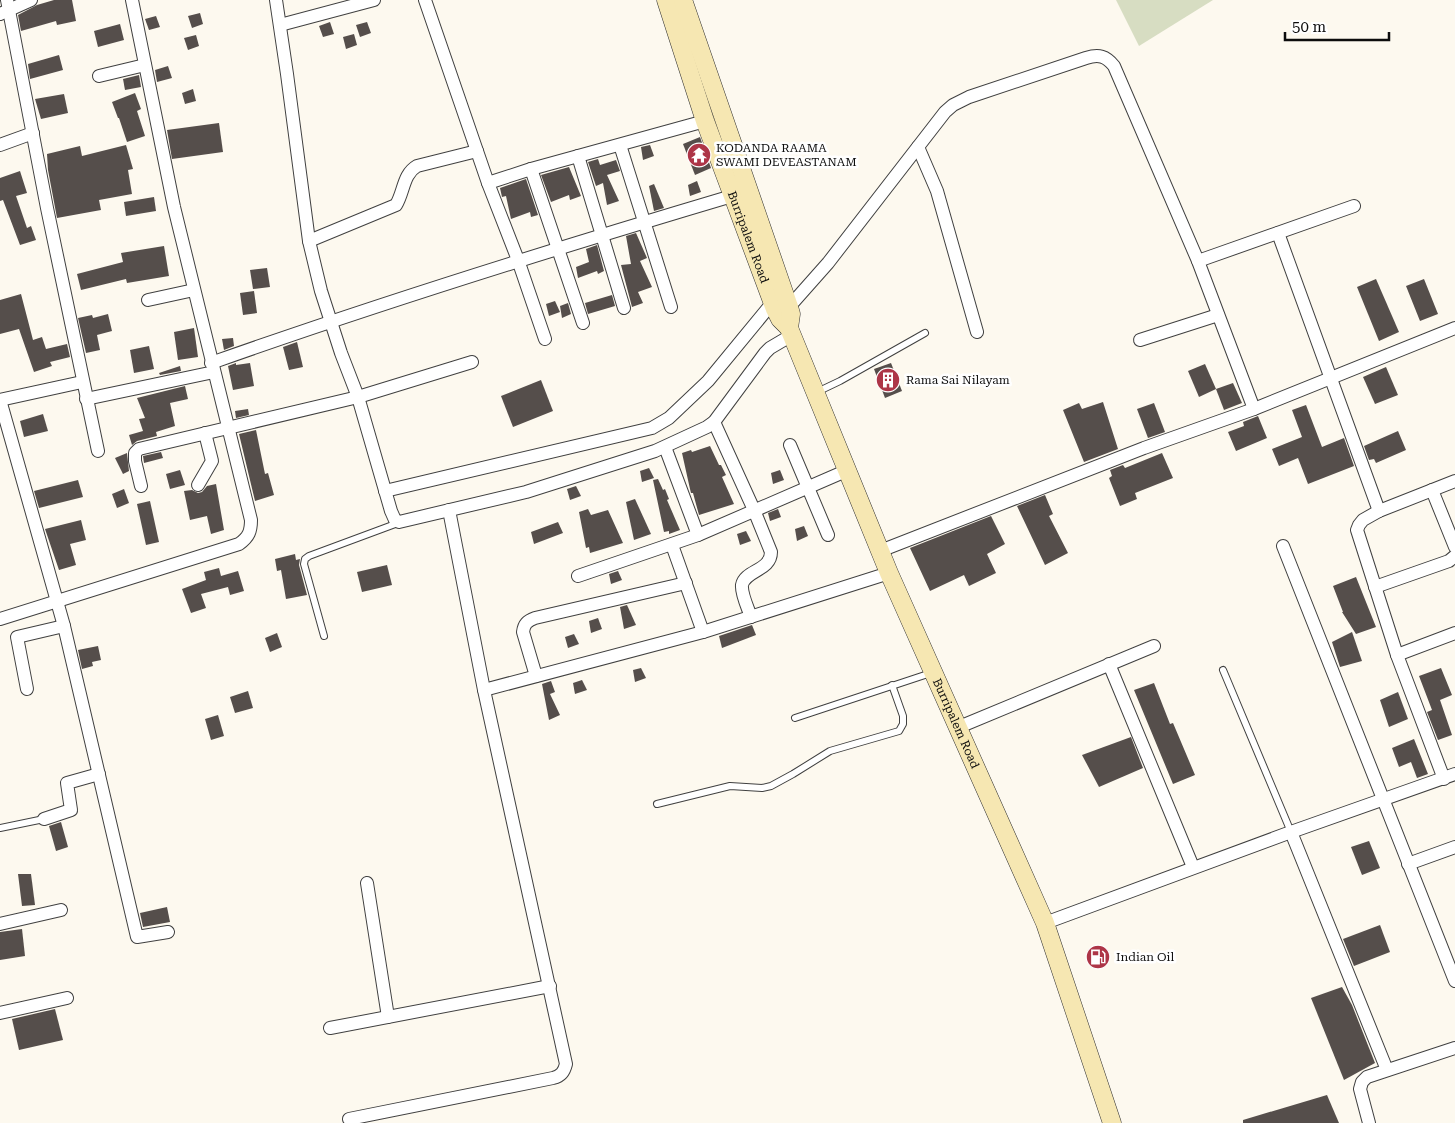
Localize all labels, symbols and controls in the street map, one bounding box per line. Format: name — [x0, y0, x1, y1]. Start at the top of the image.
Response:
scale bar — [1285, 10, 1389, 42]
text: 50 m — [1292, 18, 1327, 36]
place label: KODANDA RAAMA SWAMI DEVEASTANAM — [716, 141, 857, 169]
temple icon: KODANDA RAAMA SWAMI DEVEASTANAM — [686, 142, 712, 168]
street label: Burripalem Road — [725, 189, 772, 285]
building icon: Rama Sai Nilayam — [875, 367, 901, 393]
place label: Rama Sai Nilayam — [906, 373, 1010, 387]
street label: Burripalem Road — [930, 676, 982, 771]
fuel station icon: Indian Oil — [1085, 944, 1111, 970]
place label: Indian Oil — [1116, 950, 1174, 964]

